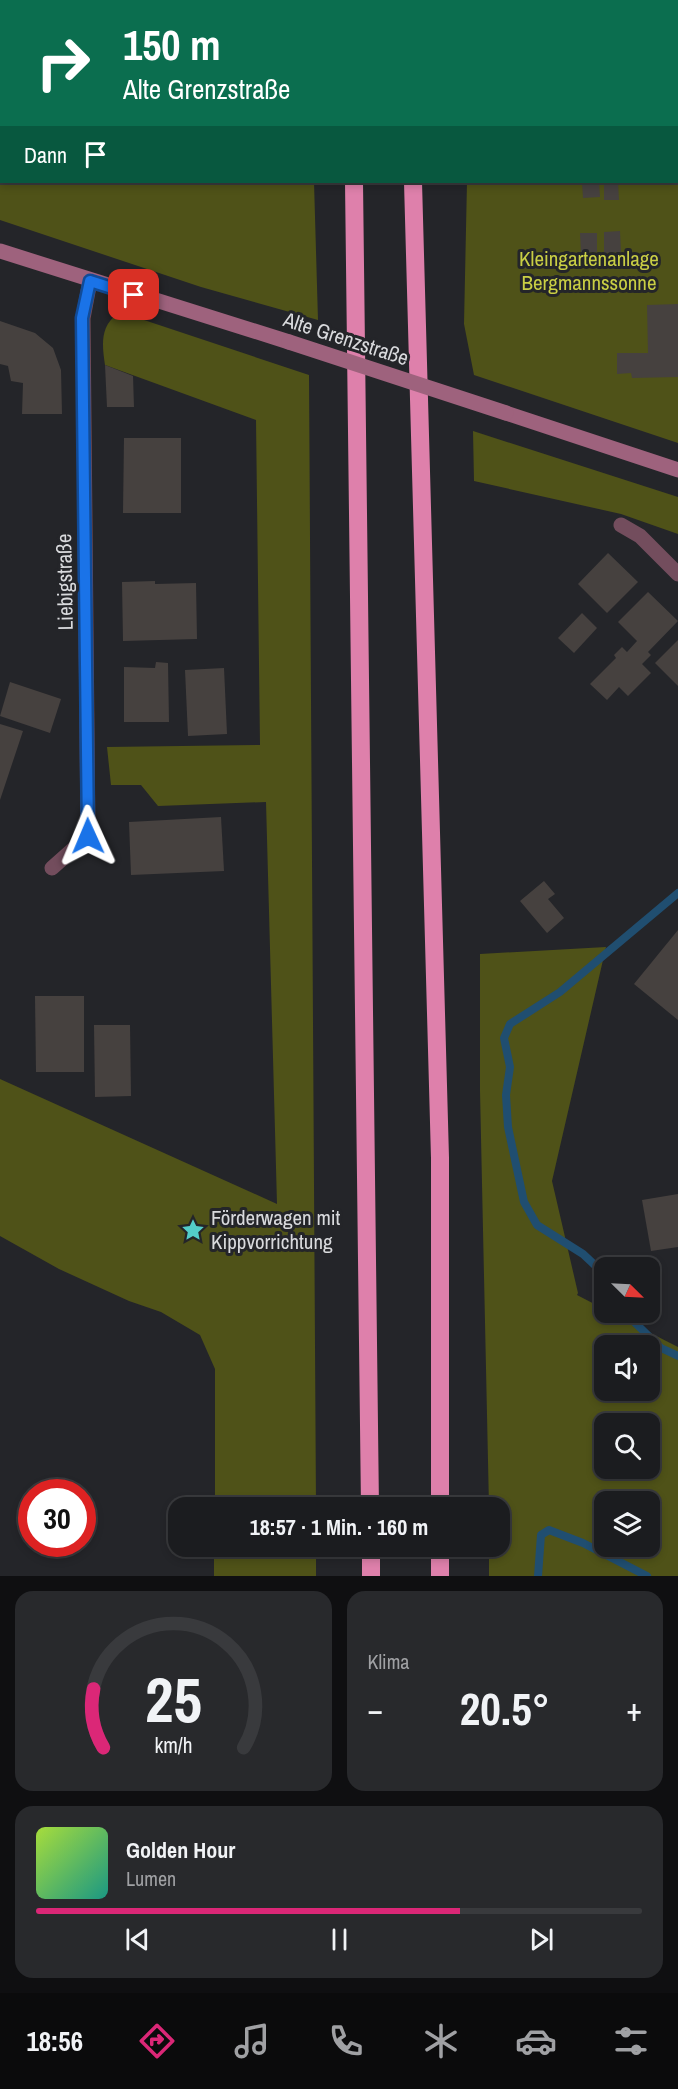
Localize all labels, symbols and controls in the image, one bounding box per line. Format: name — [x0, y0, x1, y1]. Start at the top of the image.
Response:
text: 150 m — [123, 17, 221, 73]
icon: right — [24, 24, 102, 102]
text: Alte Grenzstraße — [123, 71, 290, 107]
icon: arrive — [79, 138, 112, 171]
text: Dann — [24, 140, 67, 170]
park label: Kleingartenanlage Bergmannssonne — [519, 244, 659, 297]
pin — [108, 269, 159, 320]
icon: arrive — [117, 278, 150, 311]
street label: Alte Grenzstraße — [279, 304, 413, 372]
street label: Liebigstraße — [49, 533, 80, 631]
position arrow — [56, 804, 120, 868]
place label: Förderwagen mit Kippvorrichtung — [211, 1203, 341, 1256]
place icon: Förderwagen mit Kippvorrichtung — [180, 1217, 206, 1243]
north arrow — [594, 1257, 660, 1323]
map controls — [594, 1257, 660, 1557]
button: sound — [594, 1335, 660, 1401]
button: search — [594, 1413, 660, 1479]
speed limit sign: 30 — [18, 1479, 96, 1557]
button: layers — [594, 1491, 660, 1557]
text: 18:57 · 1 Min. · 160 m — [250, 1512, 428, 1542]
text: Klima — [368, 1648, 409, 1675]
text: 25 — [145, 1657, 202, 1741]
text: 20.5° — [460, 1678, 550, 1739]
text: − — [368, 1687, 383, 1731]
text: + — [626, 1687, 642, 1731]
text: km/h — [154, 1731, 192, 1760]
text: Golden Hour — [126, 1835, 235, 1865]
text: Lumen — [126, 1865, 176, 1892]
icon: previous — [121, 1923, 154, 1956]
icon: pause — [323, 1923, 356, 1956]
icon: next — [525, 1923, 558, 1956]
icon: directions — [136, 2020, 178, 2062]
icon: music — [231, 2020, 273, 2062]
icon: phone — [325, 2020, 367, 2062]
icon: climate — [420, 2020, 462, 2062]
icon: car — [515, 2020, 557, 2062]
icon: filters — [610, 2020, 652, 2062]
text: 18:56 — [26, 2023, 83, 2059]

